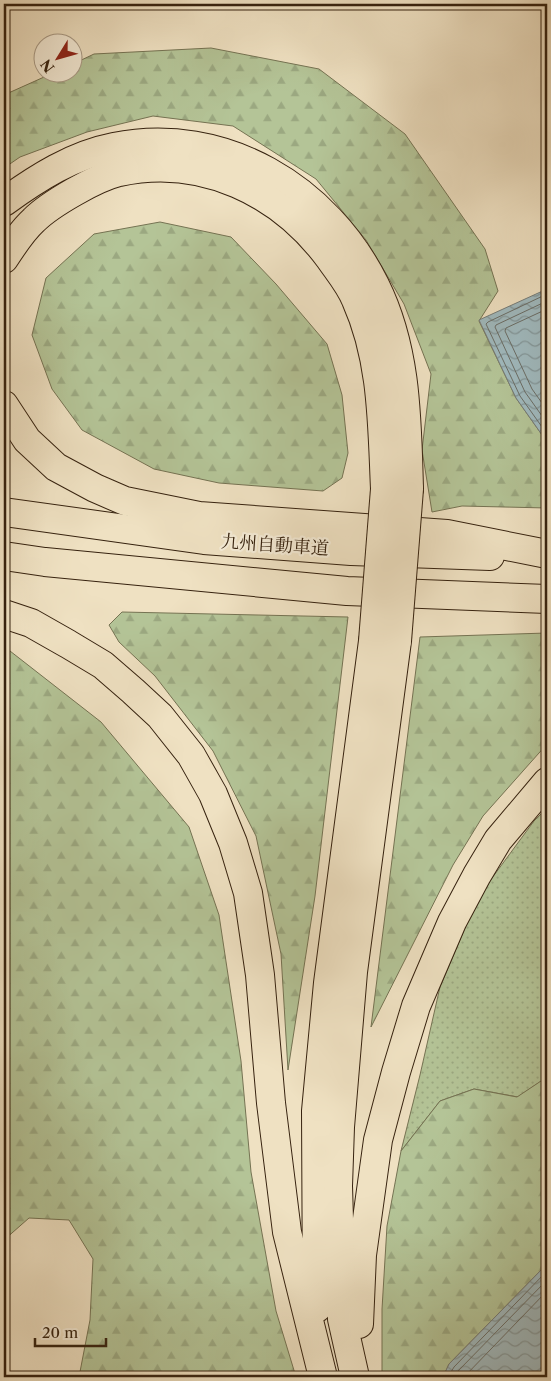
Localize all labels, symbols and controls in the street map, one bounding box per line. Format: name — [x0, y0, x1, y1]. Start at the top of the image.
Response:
north arrow — [32, 32, 82, 82]
text: N — [37, 56, 58, 76]
street label: 九州自動車道 — [220, 530, 330, 560]
scale bar — [35, 1316, 106, 1348]
text: 20 m — [42, 1323, 78, 1342]

